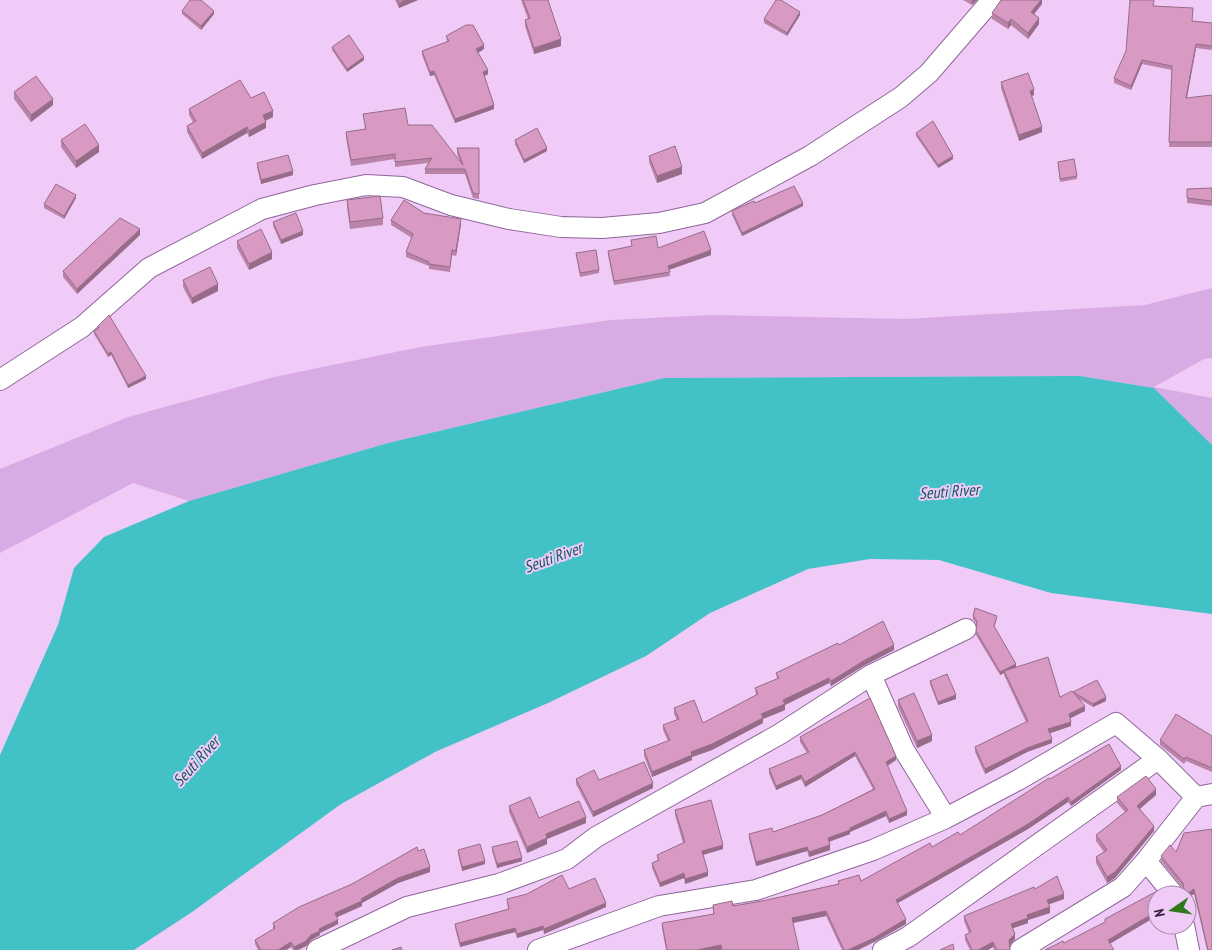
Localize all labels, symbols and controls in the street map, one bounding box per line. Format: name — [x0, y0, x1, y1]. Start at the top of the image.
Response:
water label: Seuti River — [918, 479, 982, 503]
water label: Seuti River — [521, 536, 587, 577]
water label: Seuti River — [168, 730, 225, 790]
north arrow — [1147, 885, 1197, 935]
text: N — [1150, 907, 1169, 919]

